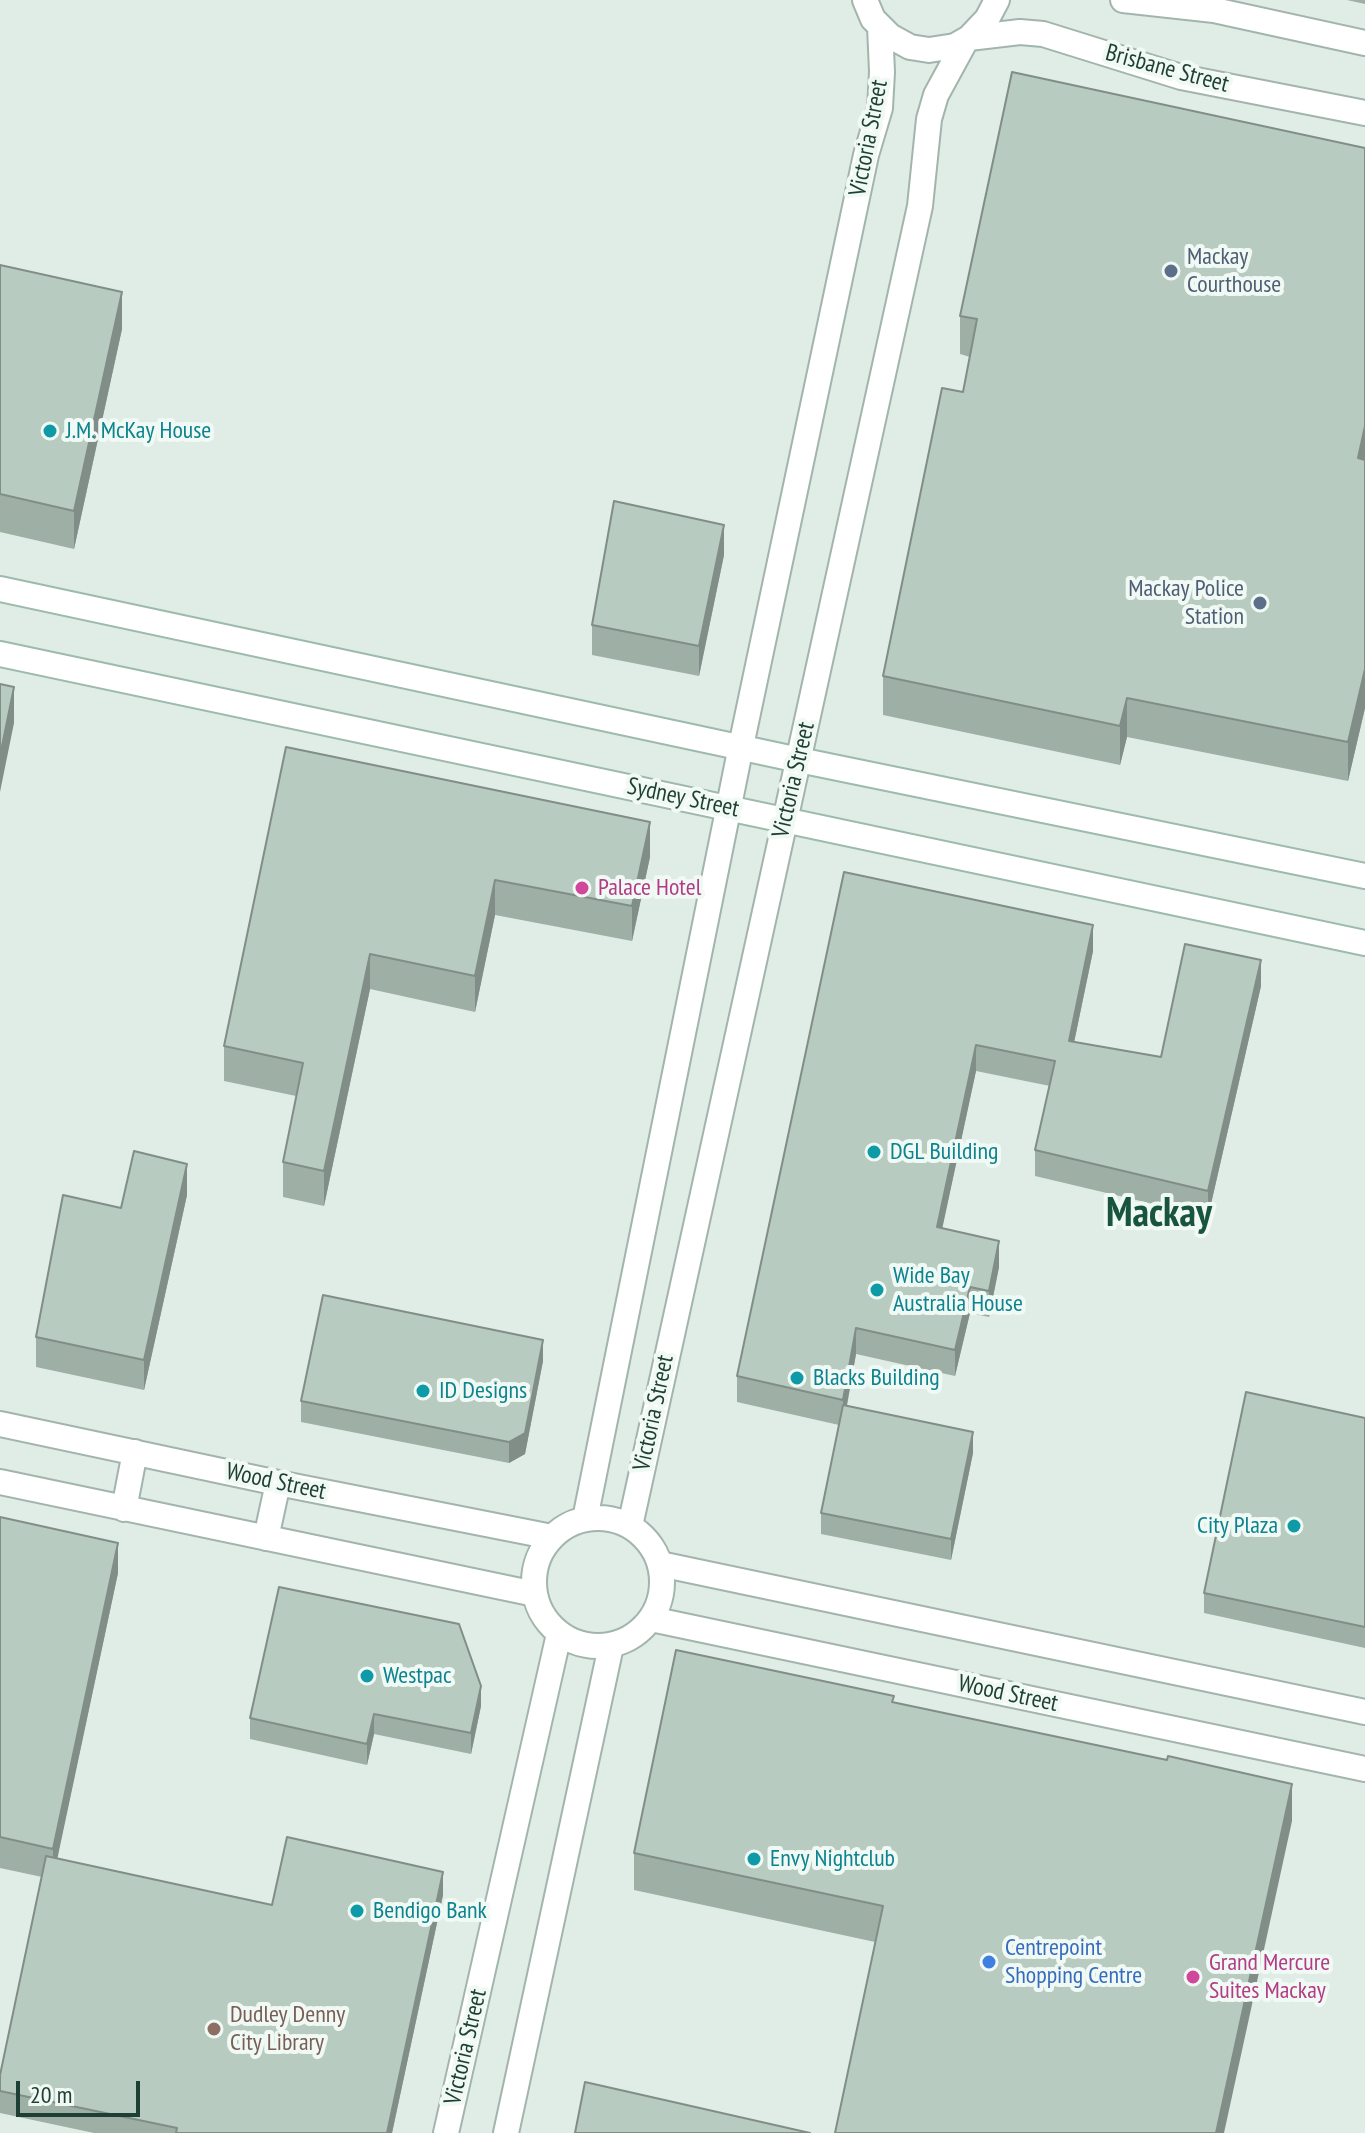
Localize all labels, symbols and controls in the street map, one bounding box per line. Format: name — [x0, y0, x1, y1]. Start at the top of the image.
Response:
street label: Brisbane Street — [1102, 39, 1232, 99]
street label: Victoria Street — [844, 77, 894, 199]
place label: Mackay Courthouse — [1187, 243, 1281, 299]
marker: Mackay Courthouse — [1162, 262, 1180, 280]
place label: J.M. McKay House — [66, 417, 211, 445]
marker: J.M. McKay House — [41, 422, 59, 440]
place label: Mackay Police Station — [1128, 575, 1244, 631]
marker: Mackay Police Station — [1251, 594, 1269, 612]
street label: Victoria Street — [767, 719, 821, 841]
street label: Sydney Street — [624, 772, 742, 824]
place label: Palace Hotel — [598, 874, 701, 902]
marker: Palace Hotel — [573, 879, 591, 897]
place label: DGL Building — [890, 1138, 998, 1166]
marker: DGL Building — [865, 1143, 883, 1161]
district label: Mackay — [1106, 1191, 1212, 1239]
place label: Wide Bay Australia House — [893, 1262, 1023, 1318]
marker: Wide Bay Australia House — [868, 1281, 886, 1299]
street label: Victoria Street — [628, 1352, 680, 1474]
place label: Blacks Building — [813, 1364, 940, 1392]
marker: Blacks Building — [788, 1369, 806, 1387]
place label: ID Designs — [439, 1377, 527, 1405]
marker: ID Designs — [414, 1382, 432, 1400]
street label: Wood Street — [224, 1457, 328, 1507]
place label: City Plaza — [1197, 1512, 1278, 1540]
marker: City Plaza — [1285, 1517, 1303, 1535]
place label: Westpac — [383, 1662, 451, 1690]
marker: Westpac — [358, 1667, 376, 1685]
street label: Wood Street — [956, 1669, 1060, 1719]
place label: Envy Nightclub — [770, 1845, 895, 1873]
marker: Envy Nightclub — [745, 1850, 763, 1868]
place label: Bendigo Bank — [373, 1897, 487, 1925]
marker: Bendigo Bank — [348, 1902, 366, 1920]
place label: Centrepoint Shopping Centre — [1005, 1934, 1142, 1990]
place label: Grand Mercure Suites Mackay — [1209, 1949, 1330, 2005]
marker: Centrepoint Shopping Centre — [980, 1953, 998, 1971]
marker: Grand Mercure Suites Mackay — [1184, 1968, 1202, 1986]
street label: Victoria Street — [439, 1986, 493, 2108]
place label: Dudley Denny City Library — [230, 2001, 345, 2057]
marker: Dudley Denny City Library — [205, 2020, 223, 2038]
scale bar — [20, 2065, 144, 2115]
text: 20 m — [30, 2079, 72, 2110]

